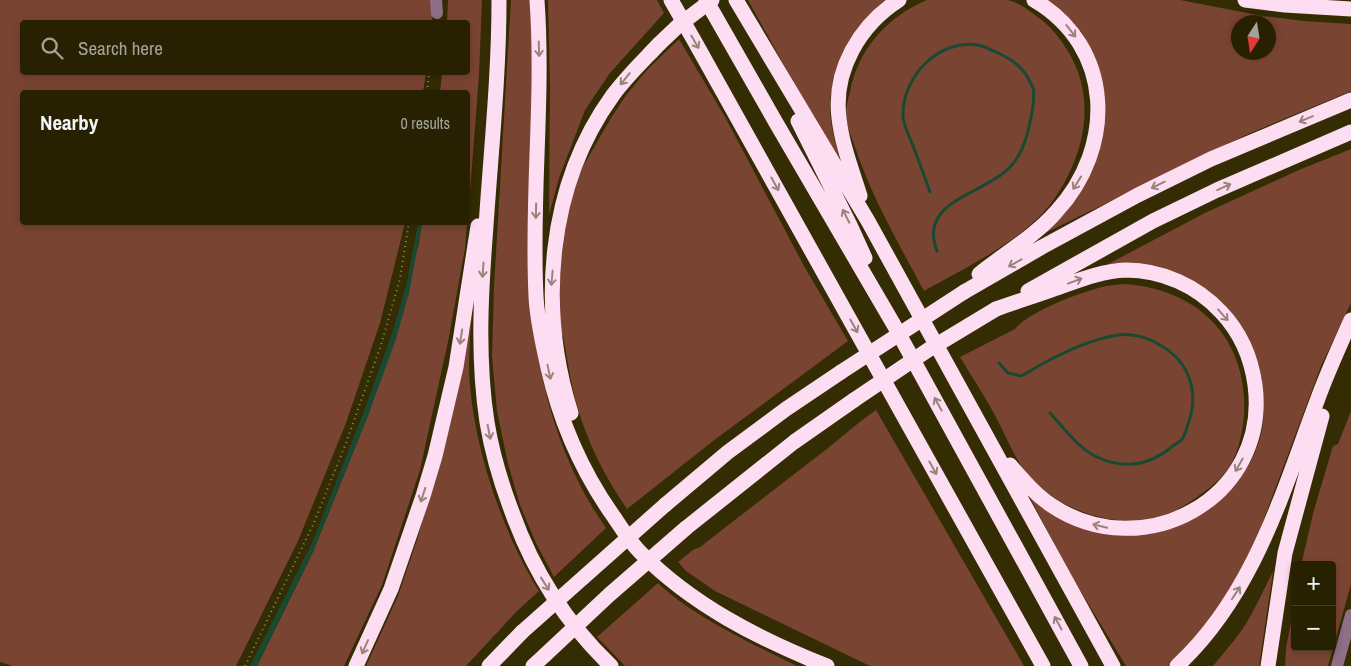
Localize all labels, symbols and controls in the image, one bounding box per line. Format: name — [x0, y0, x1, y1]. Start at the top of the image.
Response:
north arrow — [1231, 15, 1276, 60]
search box — [20, 20, 470, 75]
one-way arrow — [1066, 24, 1076, 38]
icon: search — [38, 34, 66, 62]
one-way arrow — [691, 34, 701, 49]
text: Search here — [78, 35, 163, 61]
one-way arrow — [535, 40, 544, 56]
one-way arrow — [620, 72, 631, 85]
text: Nearby — [40, 108, 98, 137]
text: 0 results — [400, 112, 450, 134]
one-way arrow — [1299, 114, 1314, 124]
one-way arrow — [770, 176, 780, 191]
one-way arrow — [1072, 176, 1082, 190]
one-way arrow — [1151, 181, 1166, 190]
one-way arrow — [1216, 181, 1231, 191]
one-way arrow — [531, 202, 541, 219]
one-way arrow — [841, 209, 851, 224]
one-way arrow — [1008, 258, 1023, 268]
one-way arrow — [478, 261, 487, 277]
one-way arrow — [547, 269, 557, 285]
one-way arrow — [1067, 276, 1082, 285]
one-way arrow — [1217, 308, 1229, 321]
one-way arrow — [849, 318, 859, 333]
one-way arrow — [455, 329, 465, 345]
one-way arrow — [545, 364, 554, 380]
one-way arrow — [933, 397, 942, 412]
one-way arrow — [485, 423, 495, 439]
one-way arrow — [1233, 457, 1243, 471]
one-way arrow — [928, 460, 938, 475]
one-way arrow — [418, 487, 428, 503]
one-way arrow — [1093, 521, 1109, 530]
map controls — [1291, 561, 1336, 651]
button: + — [1291, 561, 1336, 606]
one-way arrow — [540, 576, 550, 590]
one-way arrow — [1231, 586, 1241, 600]
button: − — [1291, 606, 1336, 651]
one-way arrow — [1053, 616, 1063, 631]
one-way arrow — [359, 639, 369, 654]

